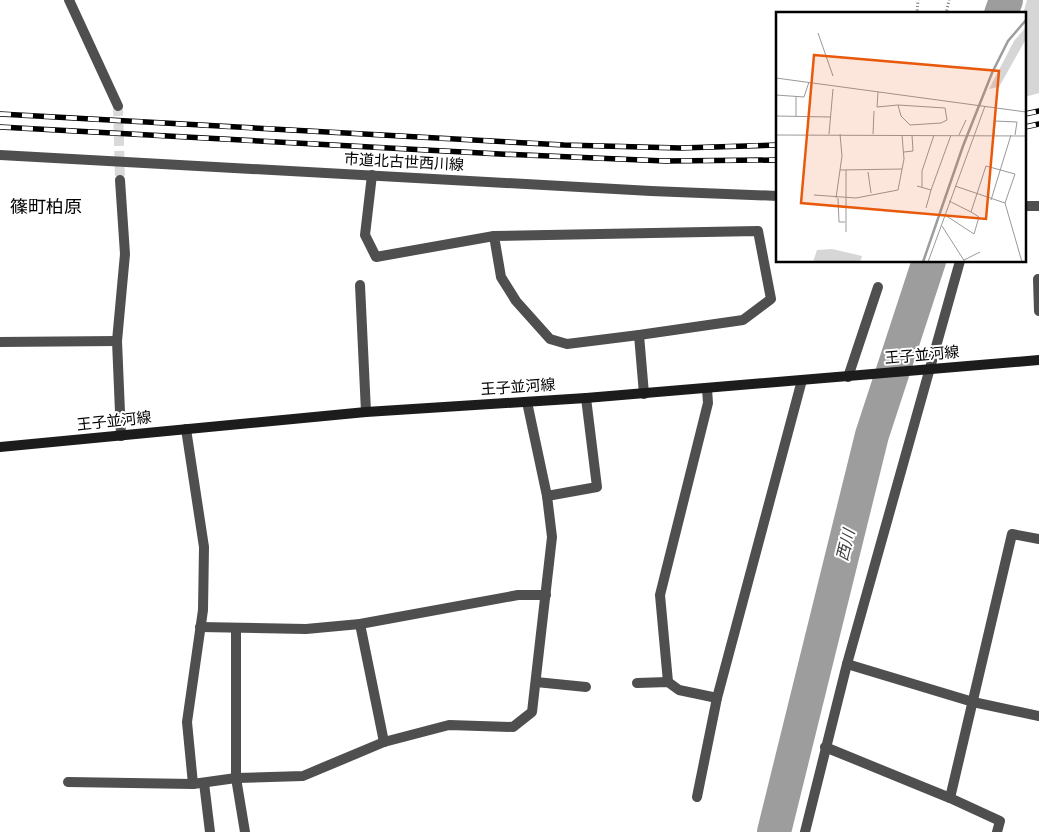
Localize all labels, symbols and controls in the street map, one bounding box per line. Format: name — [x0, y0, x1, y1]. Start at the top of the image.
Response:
inset map — [776, 12, 1026, 262]
street label: 市道北古世西川線 — [344, 149, 464, 174]
district label: 篠町柏原 — [10, 195, 82, 218]
street label: 王子並河線 — [884, 342, 960, 367]
street label: 王子並河線 — [480, 374, 556, 399]
street label: 王子並河線 — [76, 407, 152, 434]
water label: 西川 — [831, 525, 860, 563]

